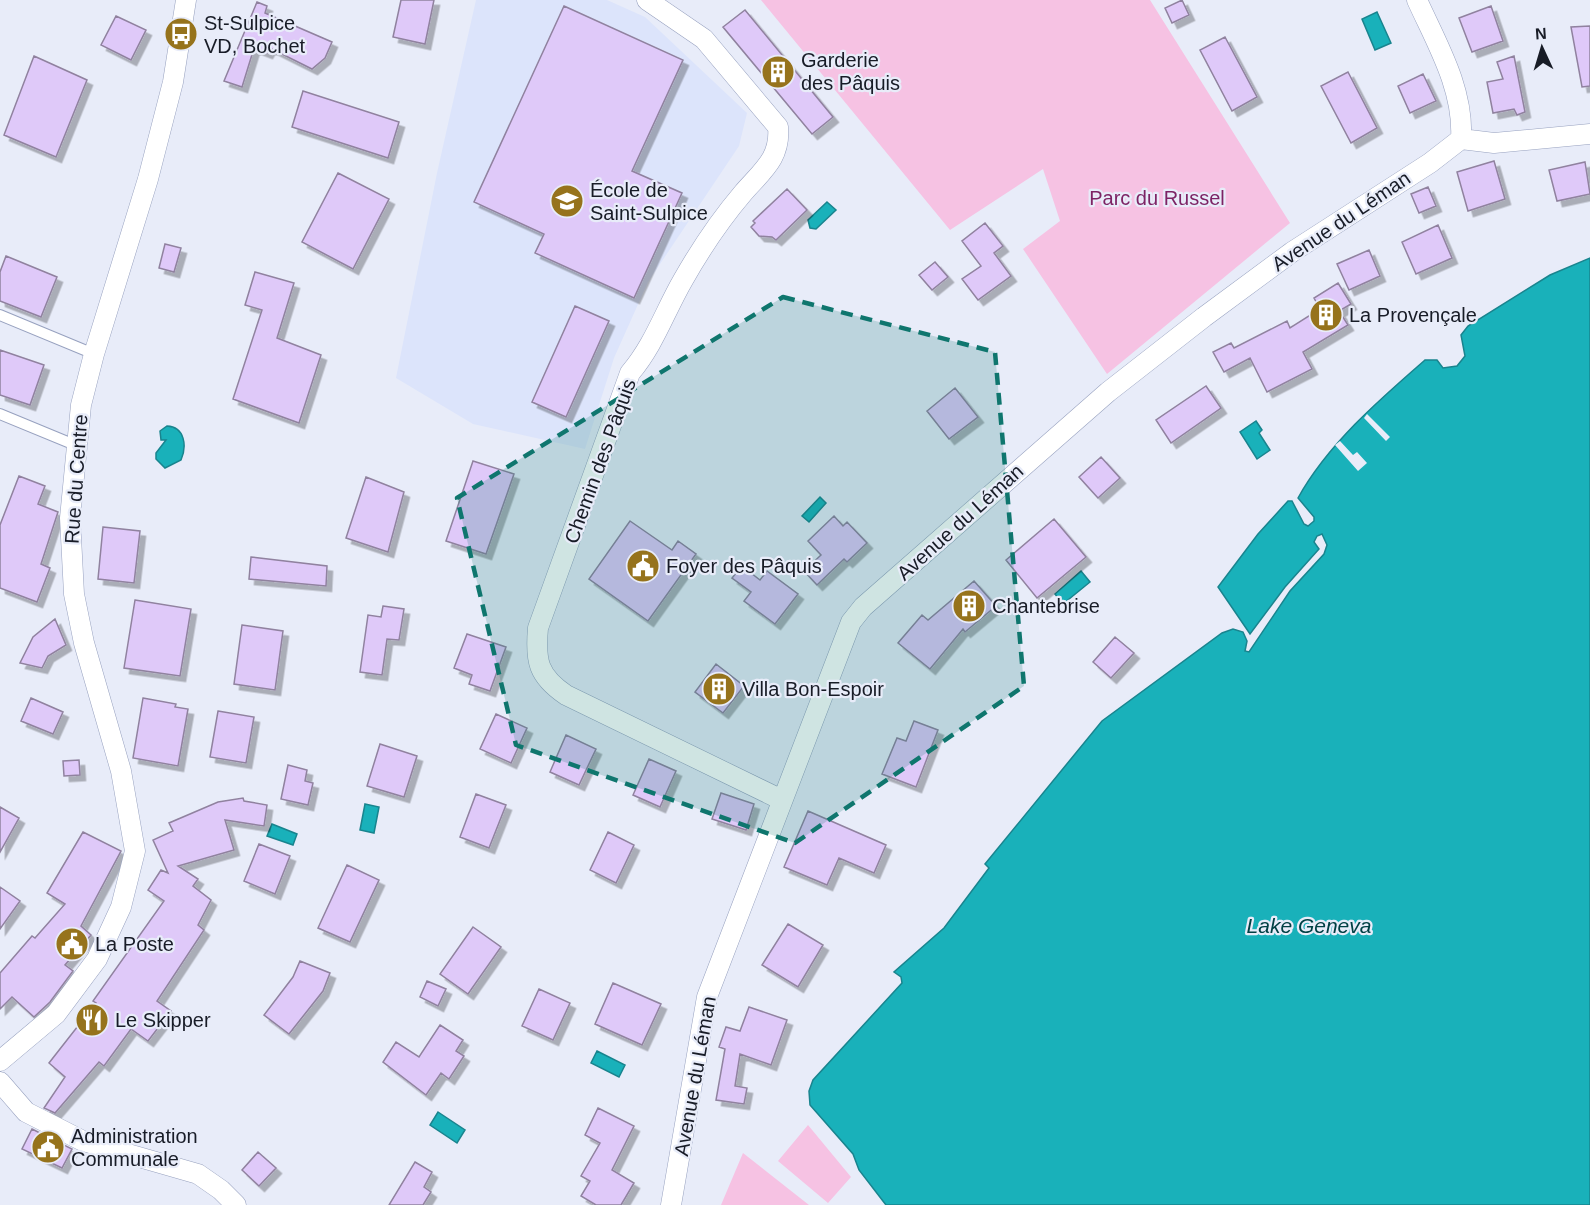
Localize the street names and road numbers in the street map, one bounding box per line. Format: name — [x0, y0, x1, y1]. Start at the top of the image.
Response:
street label: Avenue du Léman — [1268, 167, 1414, 275]
street label: Chemin des Pâquis — [560, 376, 640, 546]
street label: Rue du Centre — [60, 413, 92, 545]
street label: Avenue du Léman — [892, 460, 1028, 584]
street label: Avenue du Léman — [670, 994, 720, 1158]

